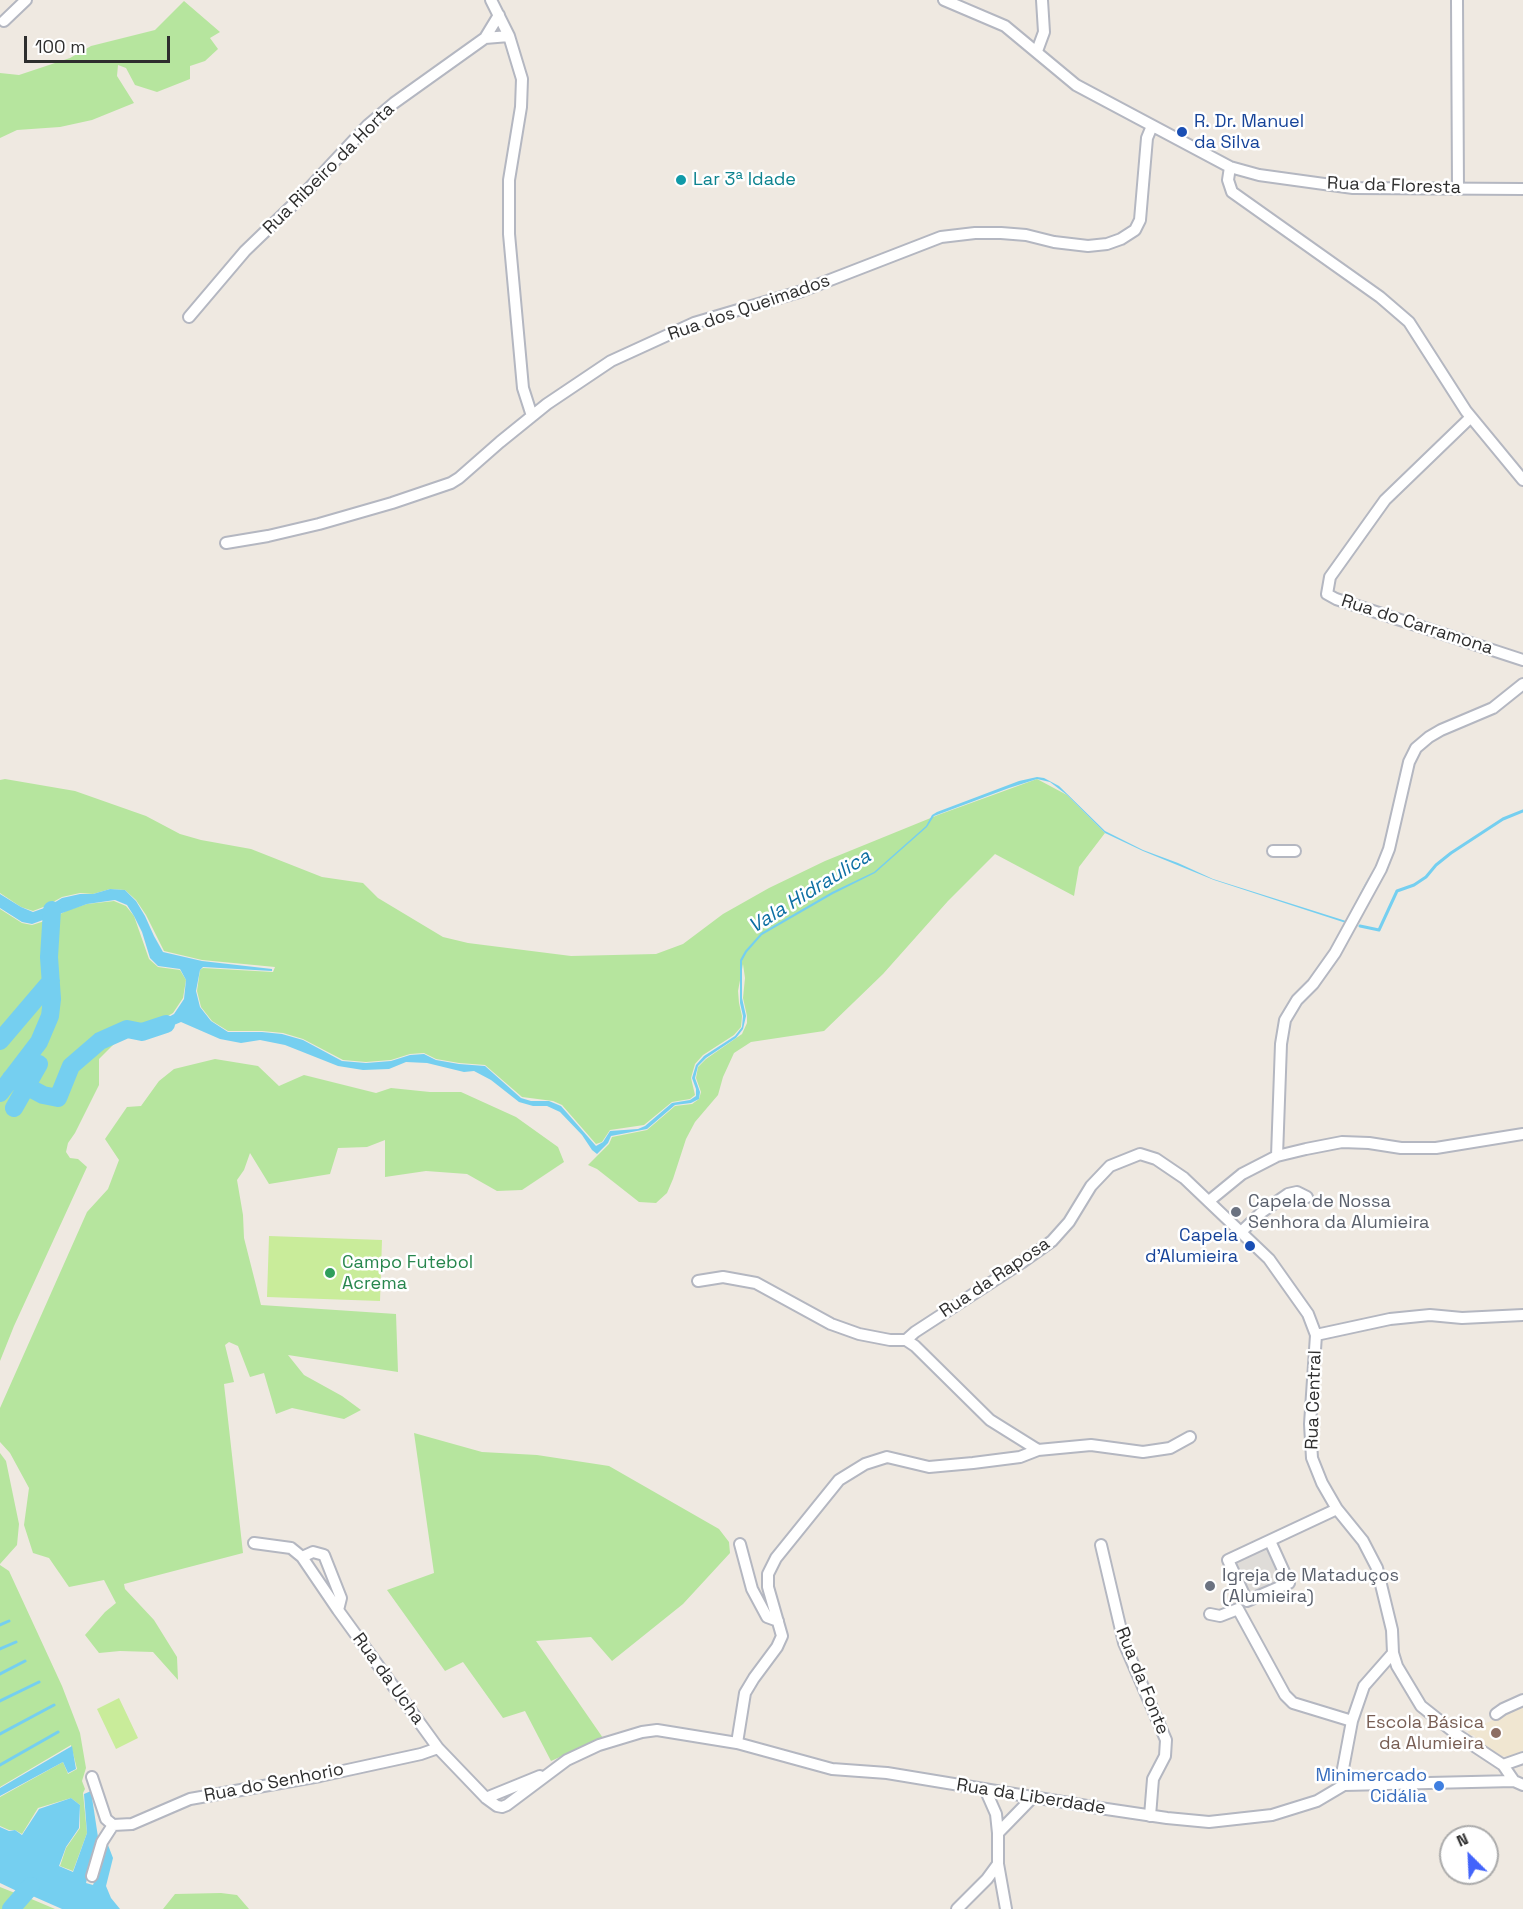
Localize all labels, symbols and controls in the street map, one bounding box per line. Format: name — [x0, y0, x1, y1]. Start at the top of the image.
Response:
scale bar — [27, 24, 172, 62]
text: 100 m — [35, 35, 86, 58]
street label: Rua Ribeiro da Horta — [259, 99, 399, 239]
place label: R. Dr. Manuel da Silva — [1194, 111, 1304, 154]
marker: R. Dr. Manuel da Silva — [1175, 125, 1189, 139]
place label: Lar 3ª Idade — [693, 169, 796, 191]
marker: Lar 3ª Idade — [674, 173, 688, 187]
street label: Rua da Floresta — [1327, 173, 1461, 199]
street label: Rua dos Queimados — [665, 270, 833, 346]
street label: Rua do Carramona — [1338, 590, 1496, 660]
water label: Vala Hidraulica — [744, 845, 876, 939]
place label: Capela de Nossa Senhora da Alumieira — [1248, 1191, 1429, 1234]
marker: Capela de Nossa Senhora da Alumieira — [1229, 1205, 1243, 1219]
place label: Capela d'Alumieira — [1145, 1225, 1238, 1268]
street label: Rua da Raposa — [936, 1233, 1054, 1323]
marker: Capela d'Alumieira — [1243, 1239, 1257, 1253]
place label: Campo Futebol Acrema — [342, 1252, 473, 1294]
marker: Campo Futebol Acrema — [323, 1266, 337, 1280]
street label: Rua Central — [1301, 1350, 1327, 1450]
place label: Igreja de Mataduços (Alumieira) — [1222, 1565, 1399, 1608]
marker: Igreja de Mataduços (Alumieira) — [1203, 1579, 1217, 1593]
street label: Rua da Fonte — [1111, 1624, 1173, 1738]
street label: Rua da Ucha — [348, 1629, 428, 1729]
place label: Escola Básica da Alumieira — [1366, 1712, 1484, 1754]
marker: Escola Básica da Alumieira — [1489, 1726, 1503, 1740]
street label: Rua do Senhorio — [202, 1759, 346, 1807]
place label: Minimercado Cidália — [1315, 1765, 1427, 1808]
street label: Rua da Liberdade — [955, 1775, 1107, 1819]
marker: Minimercado Cidália — [1432, 1779, 1446, 1793]
north arrow — [1439, 1825, 1499, 1885]
text: N — [1453, 1828, 1471, 1852]

